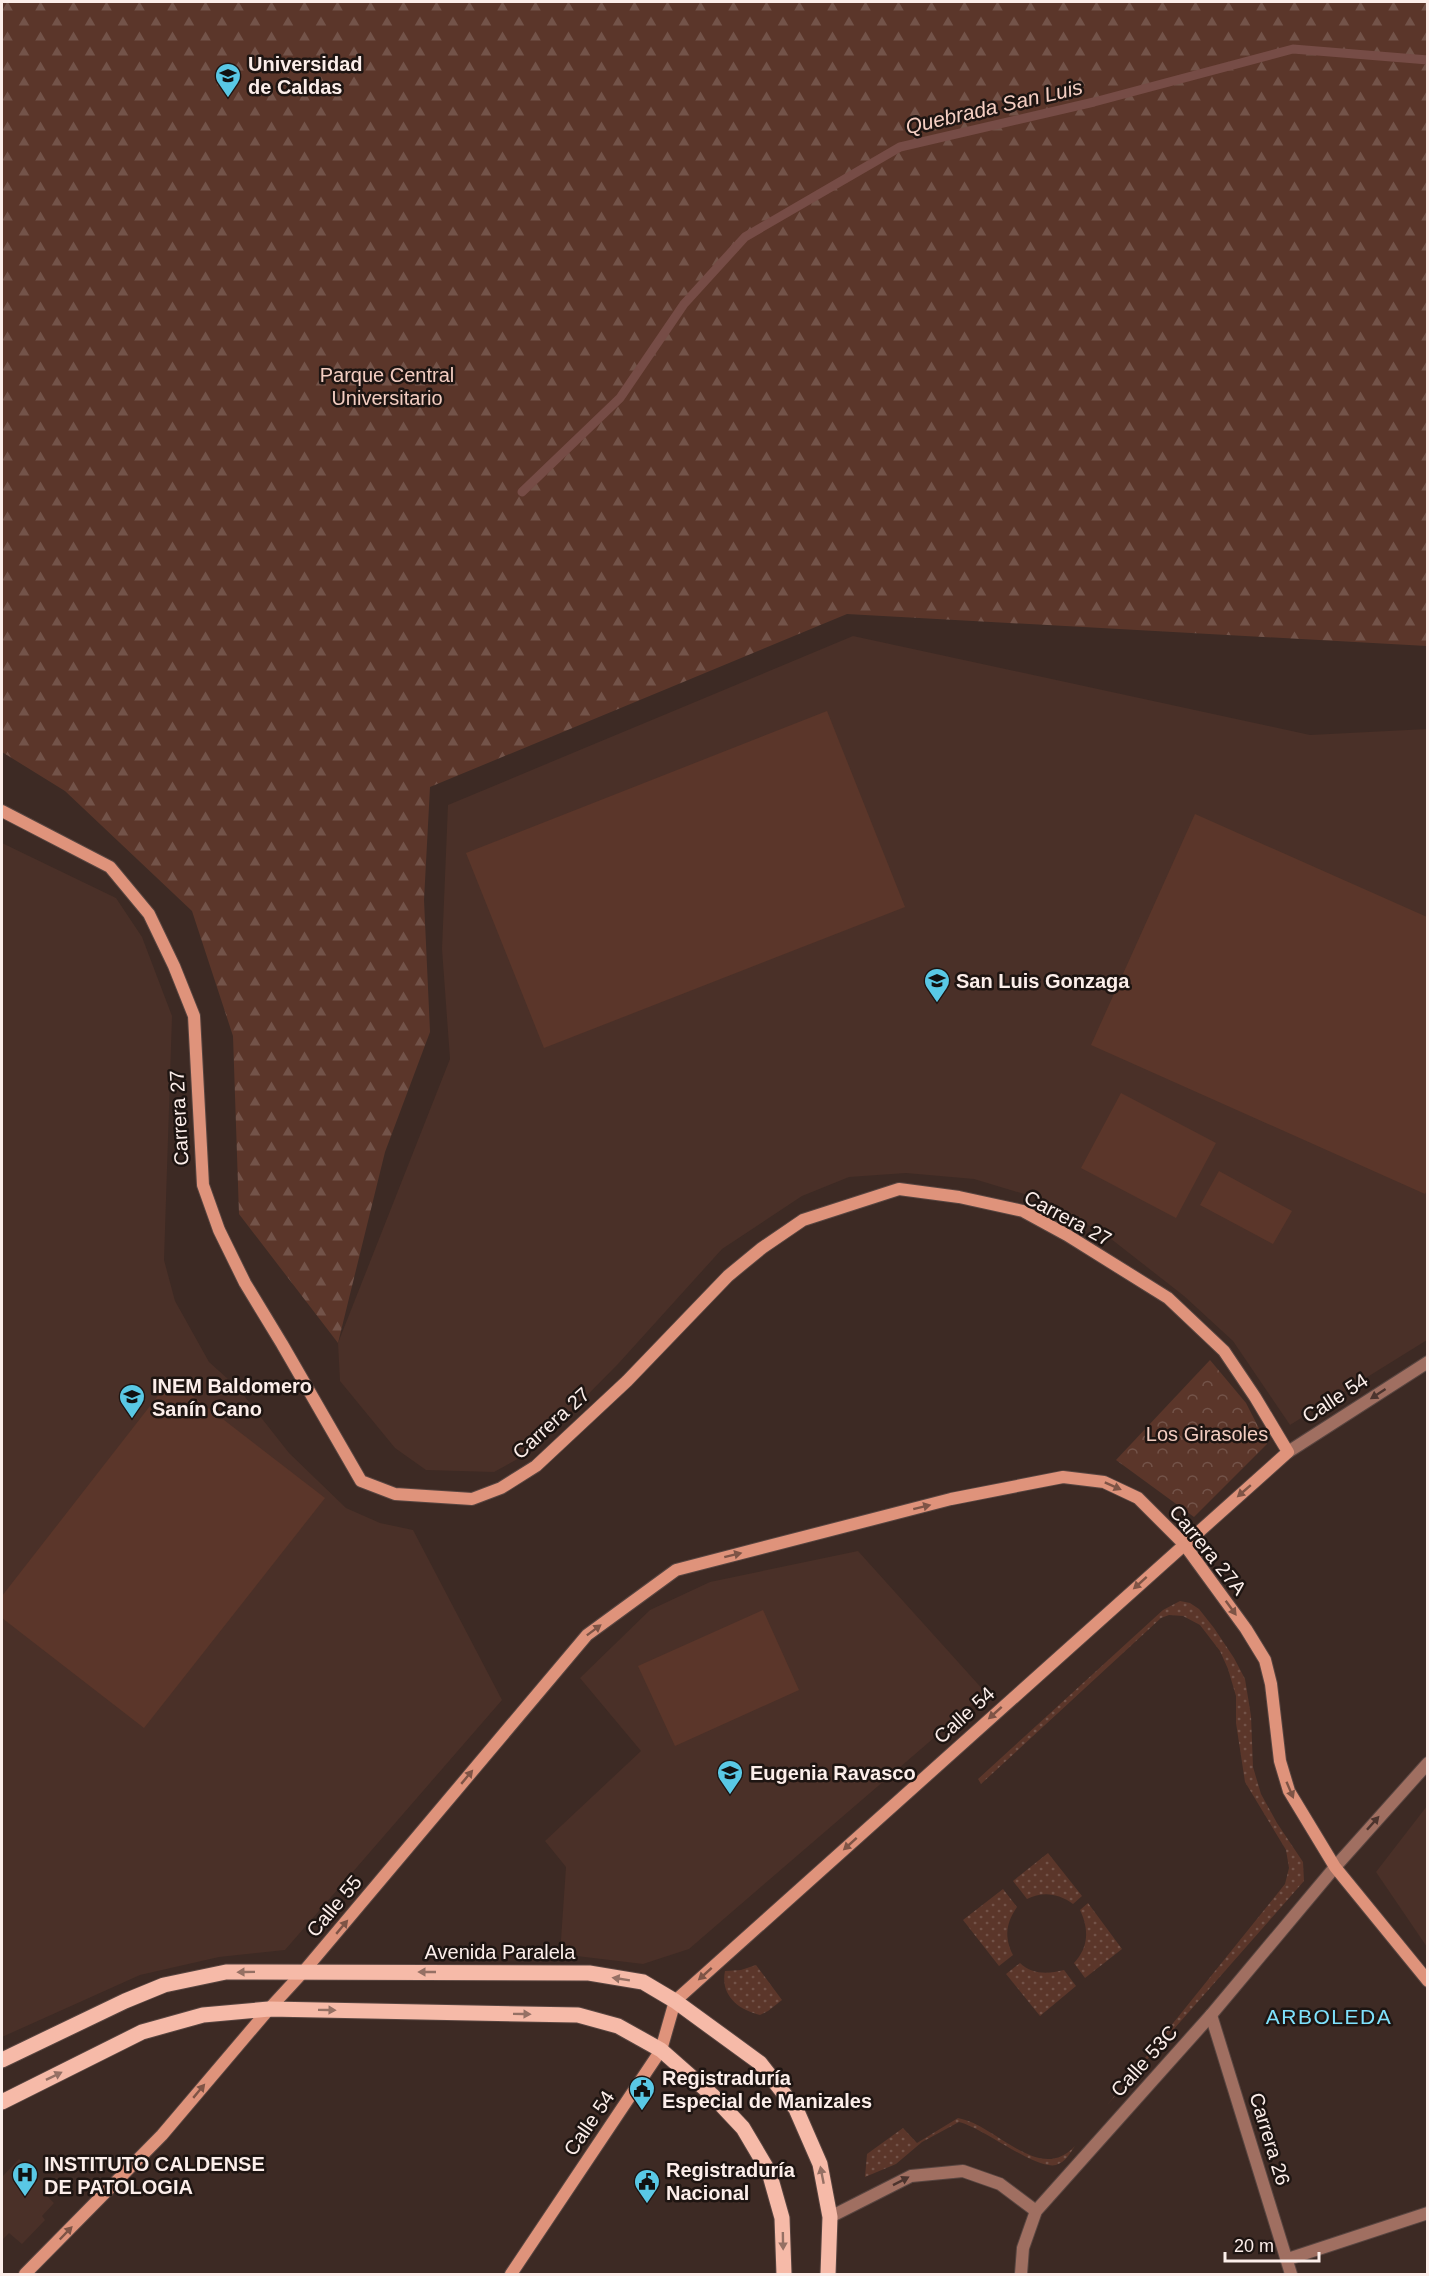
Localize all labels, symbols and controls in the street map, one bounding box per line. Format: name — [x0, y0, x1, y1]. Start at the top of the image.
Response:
place label: Universidad de Caldas — [248, 53, 362, 98]
school or university icon: Universidad de Caldas — [213, 61, 243, 99]
water label: Quebrada San Luis — [903, 75, 1085, 138]
park label: Parque Central Universitario — [320, 364, 454, 409]
school or university icon: San Luis Gonzaga — [922, 966, 952, 1004]
place label: San Luis Gonzaga — [956, 970, 1130, 992]
street label: Carrera 27 — [166, 1070, 192, 1166]
street label: Carrera 27 — [1021, 1186, 1115, 1250]
street label: Calle 54 — [1298, 1369, 1372, 1427]
place label: INEM Baldomero Sanín Cano — [152, 1375, 312, 1420]
school or university icon: INEM Baldomero Sanín Cano — [117, 1382, 147, 1420]
street label: Carrera 27 — [508, 1383, 594, 1463]
one-way arrow — [1370, 1388, 1387, 1399]
park label: Los Girasoles — [1146, 1423, 1268, 1445]
one-way arrow — [1104, 1482, 1121, 1491]
one-way arrow — [1237, 1484, 1252, 1497]
one-way arrow — [913, 1501, 931, 1511]
street label: Carrera 27A — [1165, 1501, 1251, 1600]
one-way arrow — [724, 1550, 742, 1560]
one-way arrow — [1133, 1576, 1148, 1589]
one-way arrow — [1225, 1600, 1237, 1616]
one-way arrow — [587, 1624, 602, 1636]
street label: Calle 54 — [929, 1682, 999, 1748]
one-way arrow — [988, 1706, 1003, 1719]
school or university icon: Eugenia Ravasco — [715, 1758, 745, 1796]
place label: Eugenia Ravasco — [750, 1762, 916, 1784]
one-way arrow — [461, 1769, 474, 1785]
one-way arrow — [1285, 1781, 1294, 1798]
one-way arrow — [1366, 1816, 1380, 1831]
one-way arrow — [842, 1837, 857, 1851]
street label: Calle 55 — [302, 1871, 366, 1941]
one-way arrow — [335, 1919, 348, 1934]
street label: Avenida Paralela — [425, 1941, 576, 1963]
one-way arrow — [236, 1967, 255, 1977]
one-way arrow — [417, 1967, 436, 1977]
one-way arrow — [697, 1967, 712, 1981]
one-way arrow — [612, 1974, 631, 1983]
district label: ARBOLEDA — [1266, 2005, 1392, 2028]
one-way arrow — [318, 2006, 337, 2015]
one-way arrow — [513, 2009, 532, 2019]
street label: Calle 53C — [1106, 2021, 1182, 2101]
place label: Registraduría Especial de Manizales — [662, 2067, 872, 2112]
one-way arrow — [45, 2071, 63, 2081]
public building icon: Registraduría Especial de Manizales — [627, 2074, 657, 2112]
one-way arrow — [193, 2083, 206, 2099]
street label: Calle 54 — [559, 2086, 619, 2160]
street label: Carrera 26 — [1246, 2090, 1294, 2188]
place label: INSTITUTO CALDENSE DE PATOLOGIA — [44, 2153, 265, 2198]
place label: Registraduría Nacional — [666, 2159, 796, 2204]
hospital icon: INSTITUTO CALDENSE DE PATOLOGIA — [10, 2160, 40, 2198]
one-way arrow — [817, 2165, 826, 2184]
public building icon: Registraduría Nacional — [632, 2167, 662, 2205]
one-way arrow — [893, 2176, 910, 2186]
scale bar — [1225, 2225, 1320, 2263]
one-way arrow — [58, 2226, 72, 2240]
one-way arrow — [778, 2231, 788, 2250]
text: 20 m — [1234, 2236, 1274, 2256]

